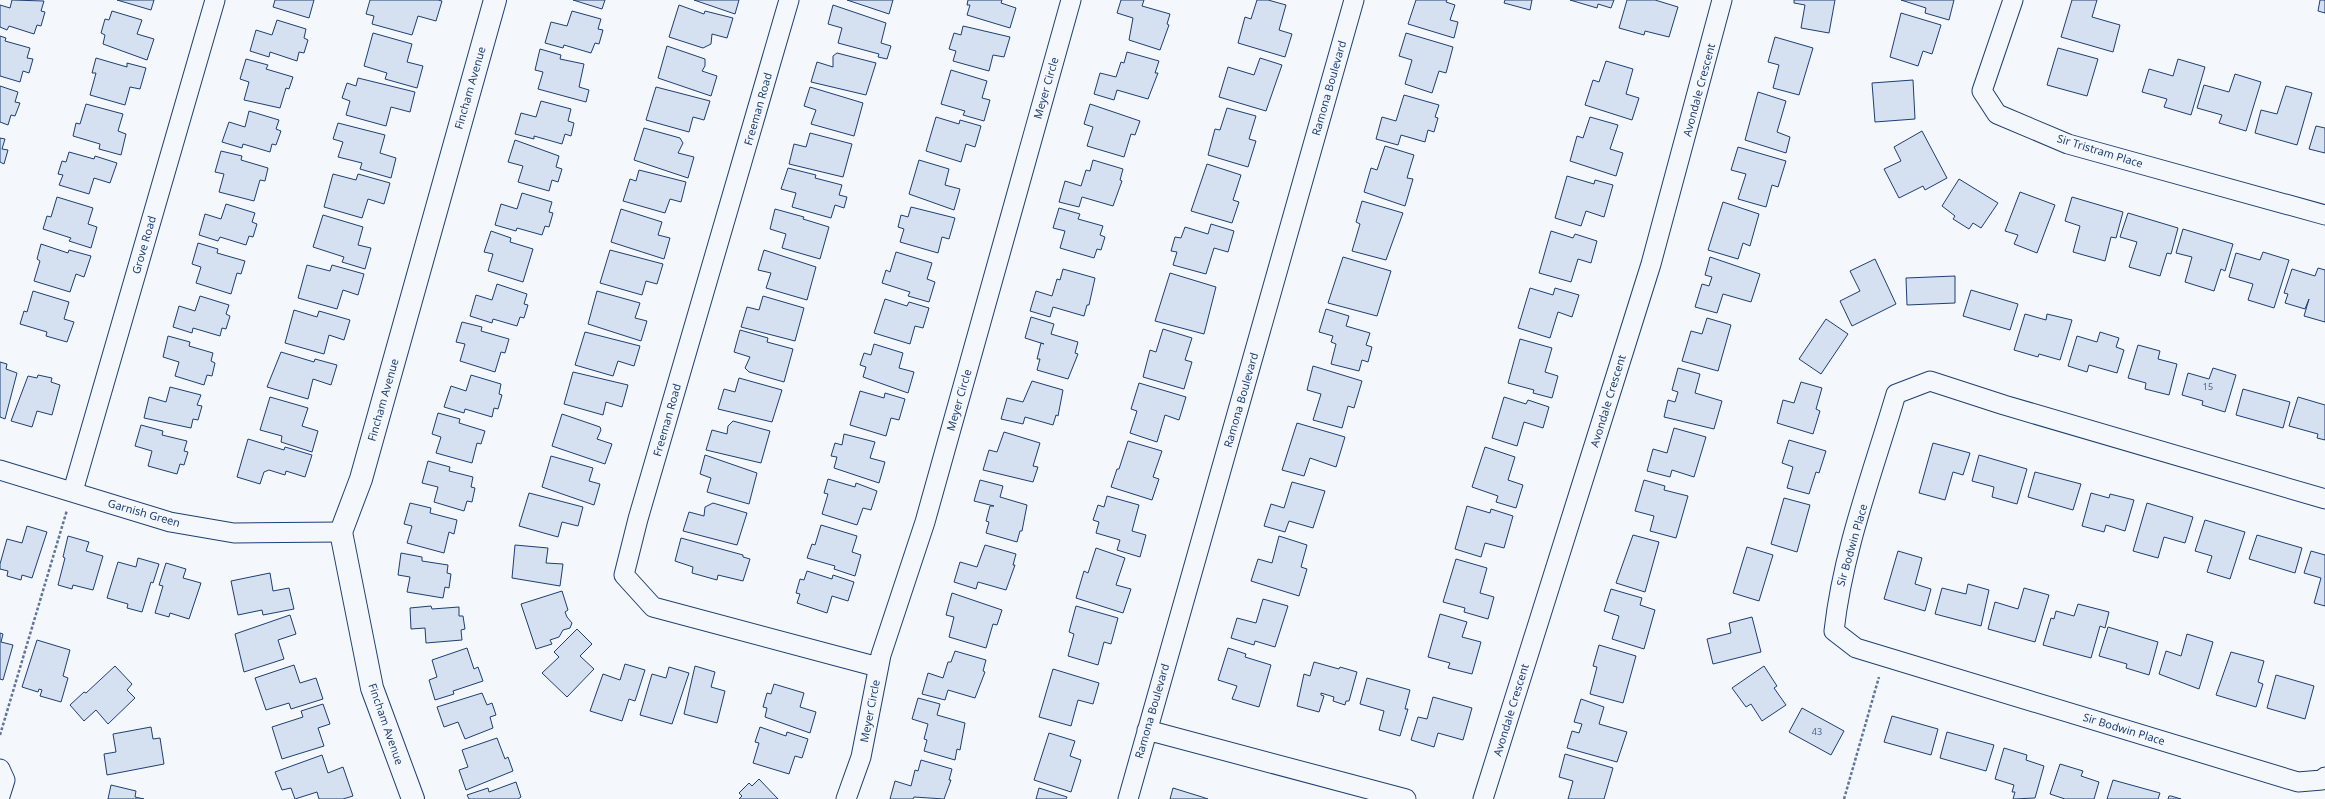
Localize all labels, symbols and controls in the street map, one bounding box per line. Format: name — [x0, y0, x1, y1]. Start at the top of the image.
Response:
street label: Ramona Boulevard — [1308, 39, 1349, 137]
street label: Avondale Crescent — [1679, 42, 1718, 138]
street label: Fincham Avenue — [451, 45, 488, 131]
street label: Meyer Circle — [1030, 55, 1061, 121]
street label: Freeman Road — [740, 71, 775, 147]
street label: Sir Tristram Place — [2055, 130, 2145, 171]
street label: Grove Road — [128, 214, 159, 276]
street label: Ramona Boulevard — [1220, 351, 1261, 449]
street label: Avondale Crescent — [1586, 353, 1629, 449]
street label: Fincham Avenue — [364, 357, 401, 443]
street label: Meyer Circle — [943, 367, 974, 433]
house number: 15 — [2203, 380, 2213, 393]
street label: Freeman Road — [649, 382, 684, 458]
street label: Garnish Green — [106, 495, 182, 530]
street label: Sir Bodwin Place — [1833, 502, 1870, 588]
street label: Ramona Boulevard — [1131, 662, 1172, 760]
street label: Avondale Crescent — [1489, 662, 1532, 758]
street label: Meyer Circle — [856, 678, 883, 744]
street label: Fincham Avenue — [365, 681, 407, 767]
street label: Sir Bodwin Place — [2081, 709, 2167, 748]
house number: 43 — [1812, 725, 1822, 738]

